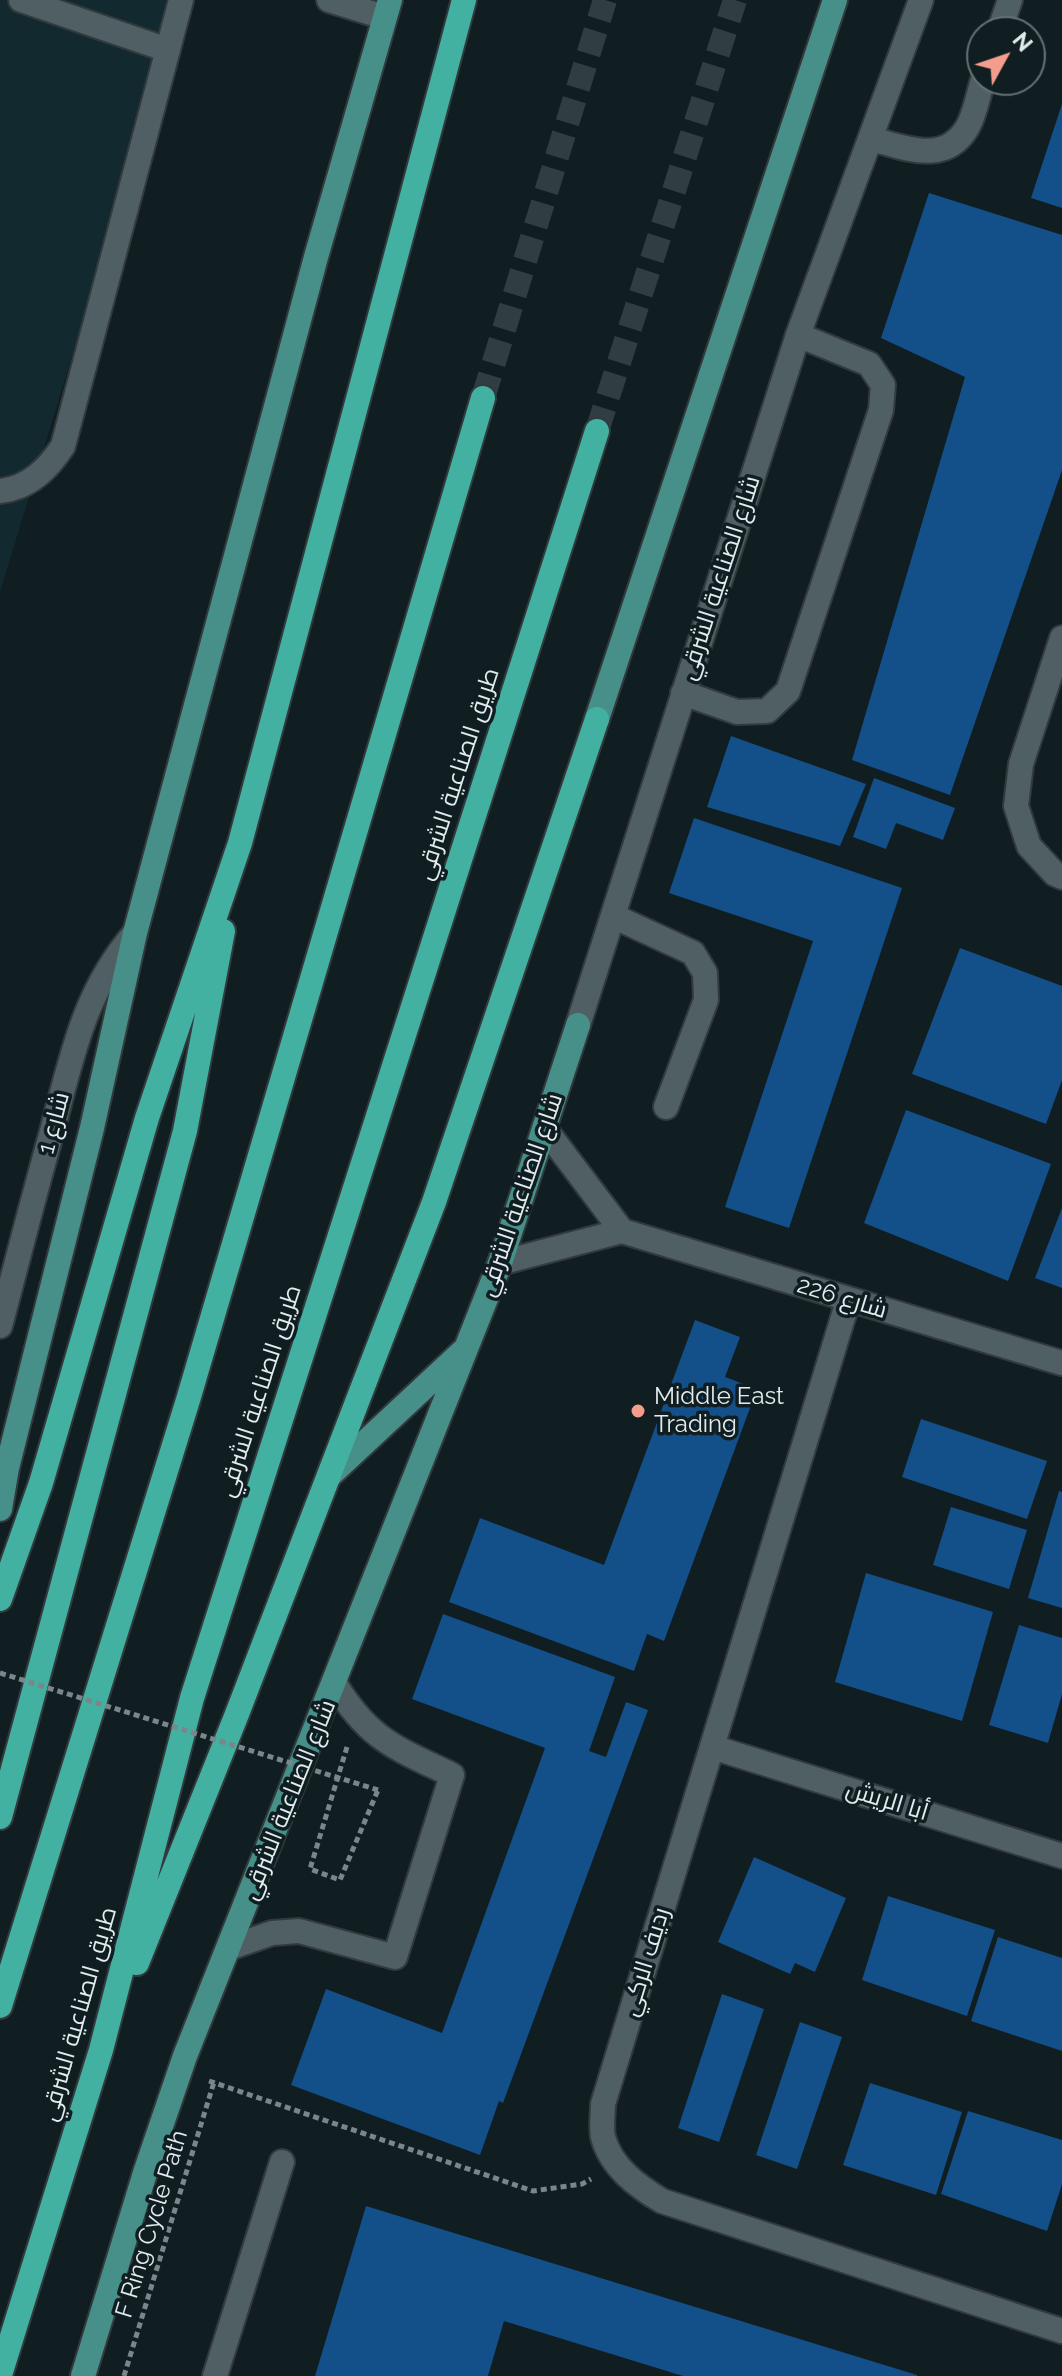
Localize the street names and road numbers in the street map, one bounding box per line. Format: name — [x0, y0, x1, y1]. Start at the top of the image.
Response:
street label: شارع الصناعية الشرقي — [673, 472, 767, 684]
street label: طريق الصناعية الشرقي — [410, 664, 506, 884]
street label: شارع 1 — [32, 1089, 76, 1157]
street label: شارع الصناعية الشرقي — [473, 1090, 569, 1300]
street label: شارع 226 — [794, 1271, 890, 1325]
street label: طريق الصناعية الشرقي — [212, 1281, 308, 1501]
street label: شارع الصناعية الشرقي — [236, 1696, 342, 1904]
street label: أبا الريش — [842, 1775, 932, 1827]
street label: طريق الصناعية الشرقي — [35, 1904, 123, 2124]
street label: رديف الركي — [616, 1904, 676, 2020]
street label: F Ring Cycle Path — [110, 2127, 194, 2321]

